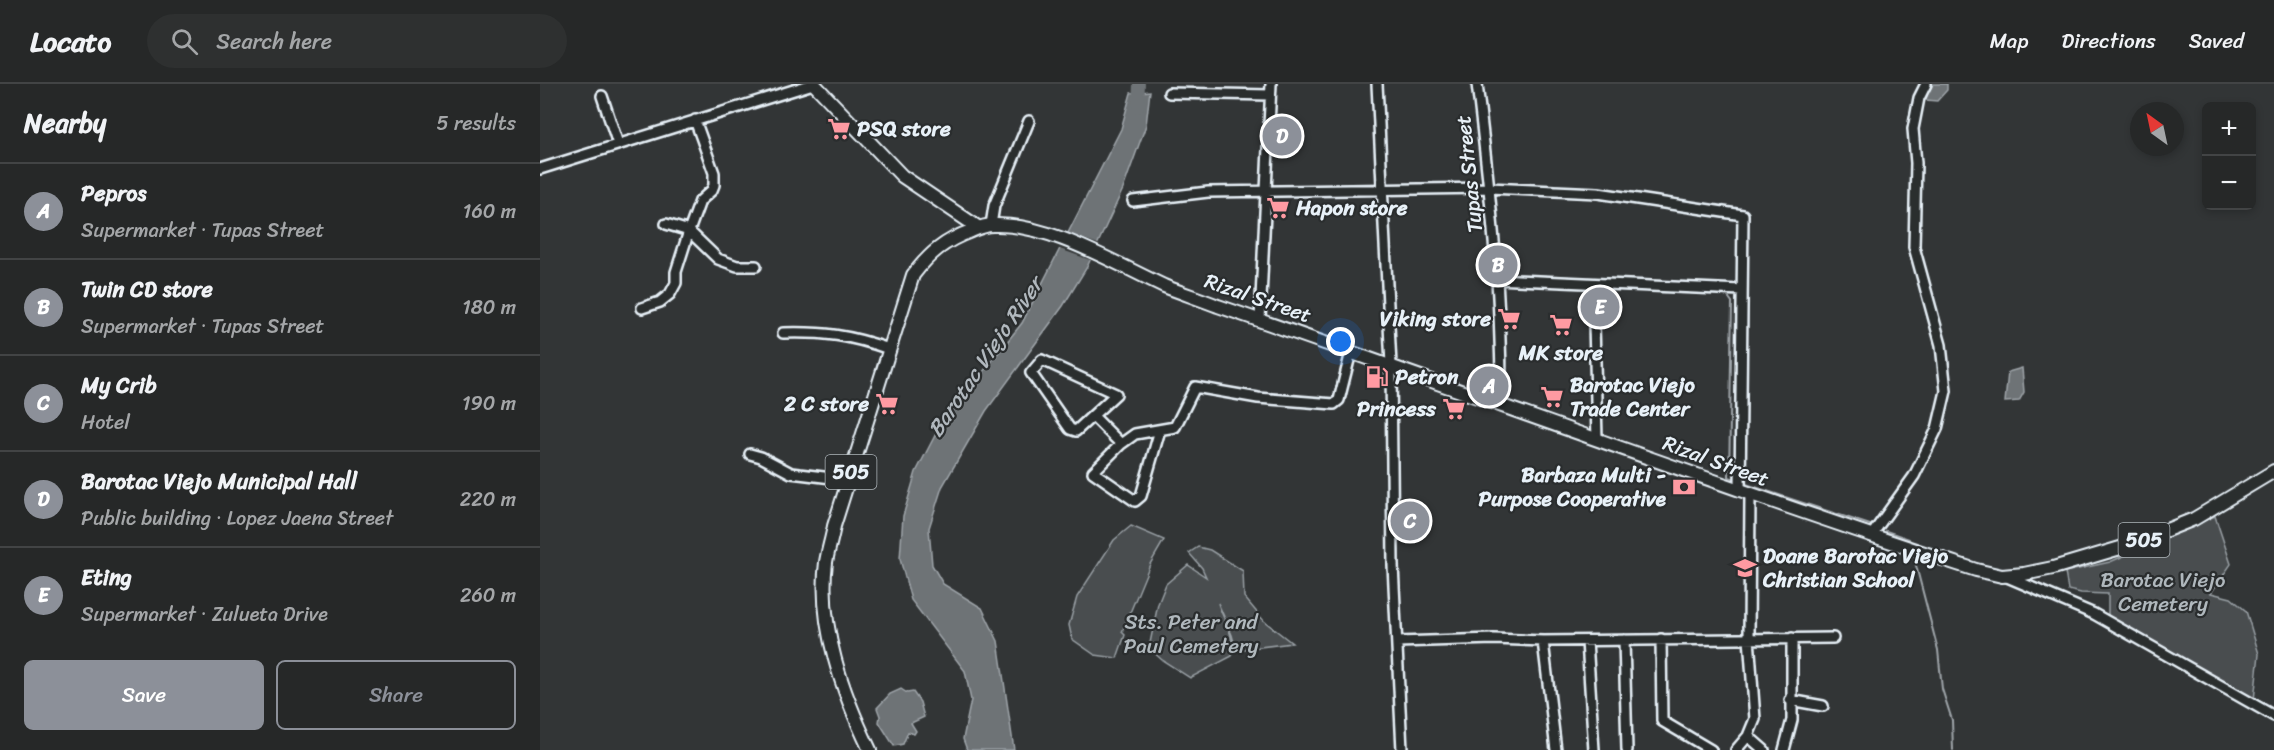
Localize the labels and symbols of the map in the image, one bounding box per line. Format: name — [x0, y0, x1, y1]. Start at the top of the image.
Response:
north arrow — [2130, 102, 2184, 156]
place label: PSQ store — [857, 110, 951, 148]
pin: D — [1262, 113, 1302, 158]
street label: Tupas Street — [1444, 113, 1494, 235]
supermarket icon: PSQ store — [826, 116, 852, 142]
place label: Hapon store — [1295, 189, 1408, 227]
supermarket icon: Hapon store — [1265, 195, 1291, 221]
pin: B — [1478, 242, 1518, 288]
street label: Rizal Street — [1199, 262, 1317, 334]
water label: Barotac Viejo River — [917, 265, 1056, 445]
pin: E — [1580, 284, 1620, 330]
place label: Viking store — [1380, 300, 1491, 338]
supermarket icon: Viking store — [1496, 306, 1522, 332]
supermarket icon: MK store — [1548, 312, 1574, 338]
your location — [1326, 327, 1355, 356]
place label: MK store — [1518, 334, 1603, 372]
place label: Petron — [1395, 358, 1459, 396]
fuel station icon: Petron — [1364, 364, 1390, 390]
pin: A — [1470, 364, 1508, 408]
place label: Barotac Viejo Trade Center — [1570, 366, 1696, 428]
supermarket icon: Barotac Viejo Trade Center — [1539, 384, 1565, 410]
place label: 2 C store — [783, 385, 869, 423]
place label: Princess — [1357, 390, 1436, 428]
supermarket icon: 2 C store — [874, 391, 900, 417]
supermarket icon: Princess — [1441, 396, 1467, 422]
street label: Rizal Street — [1657, 424, 1775, 498]
road number: 505 — [826, 455, 876, 489]
place label: Barbaza Multi - Purpose Cooperative — [1478, 456, 1667, 518]
bank icon: Barbaza Multi - Purpose Cooperative — [1671, 474, 1697, 500]
pin: C — [1390, 498, 1430, 544]
road number: 505 — [2118, 523, 2170, 557]
place label: Doane Barotac Viejo Christian School — [1762, 537, 1949, 599]
school or university icon: Doane Barotac Viejo Christian School — [1732, 555, 1758, 581]
park label: Barotac Viejo Cemetery — [2100, 561, 2226, 623]
park label: Sts. Peter and Paul Cemetery — [1124, 603, 1260, 665]

